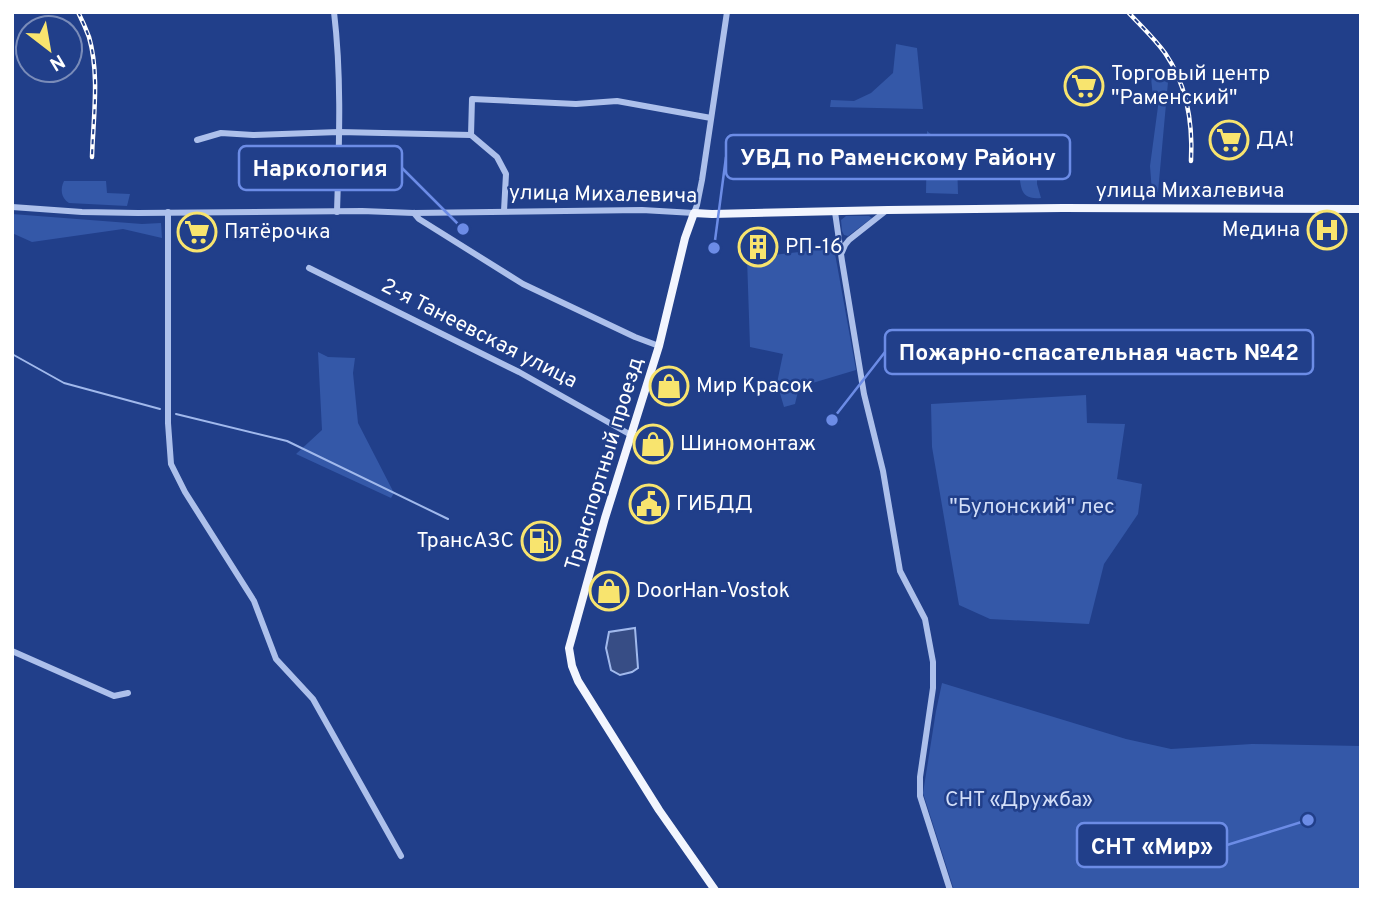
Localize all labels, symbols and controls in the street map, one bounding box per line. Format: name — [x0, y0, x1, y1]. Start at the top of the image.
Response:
north arrow — [14, 14, 84, 84]
text: N — [45, 48, 69, 76]
place label: Торговый центр "Раменский" — [1111, 61, 1270, 112]
supermarket icon: Торговый центр "Раменский" — [1063, 65, 1105, 107]
supermarket icon: ДА! — [1208, 119, 1250, 161]
place label: ДА! — [1256, 127, 1294, 154]
callout: УВД по Раменскому Району — [726, 135, 1070, 179]
text: УВД по Раменскому Району — [740, 145, 1056, 174]
callout: Наркология — [239, 146, 402, 190]
text: Наркология — [252, 156, 388, 185]
street label: улица Михалевича — [1096, 178, 1284, 205]
street label: улица Михалевича — [509, 180, 697, 210]
hospital icon: Медина — [1306, 209, 1348, 251]
supermarket icon: Пятёрочка — [176, 211, 218, 253]
place label: Медина — [1222, 217, 1300, 244]
place label: Пятёрочка — [224, 219, 330, 246]
building icon: РП-16 — [737, 226, 779, 268]
place label: РП-16 — [785, 234, 842, 261]
street label: 2-я Танеевская улица — [376, 273, 582, 395]
callout: Пожарно-спасательная часть №42 — [885, 330, 1313, 374]
text: Пожарно-спасательная часть №42 — [899, 340, 1299, 369]
street label: Транспортный проезд — [560, 354, 650, 574]
shop icon: Мир Красок — [648, 365, 690, 407]
place label: Мир Красок — [696, 373, 814, 400]
shop icon: Шиномонтаж — [632, 423, 674, 465]
place label: Шиномонтаж — [680, 431, 816, 458]
public building icon: ГИБДД — [628, 483, 670, 525]
place label: ГИБДД — [676, 491, 753, 518]
park label: "Булонский" лес — [949, 494, 1115, 521]
fuel station icon: ТрансАЗС — [520, 520, 562, 562]
place label: ТрансАЗС — [416, 528, 514, 555]
shop icon: DoorHan-Vostok — [588, 570, 630, 612]
place label: DoorHan-Vostok — [636, 578, 790, 605]
park label: СНТ «Дружба» — [945, 787, 1093, 814]
callout: СНТ «Мир» — [1077, 823, 1227, 867]
text: СНТ «Мир» — [1091, 834, 1213, 863]

